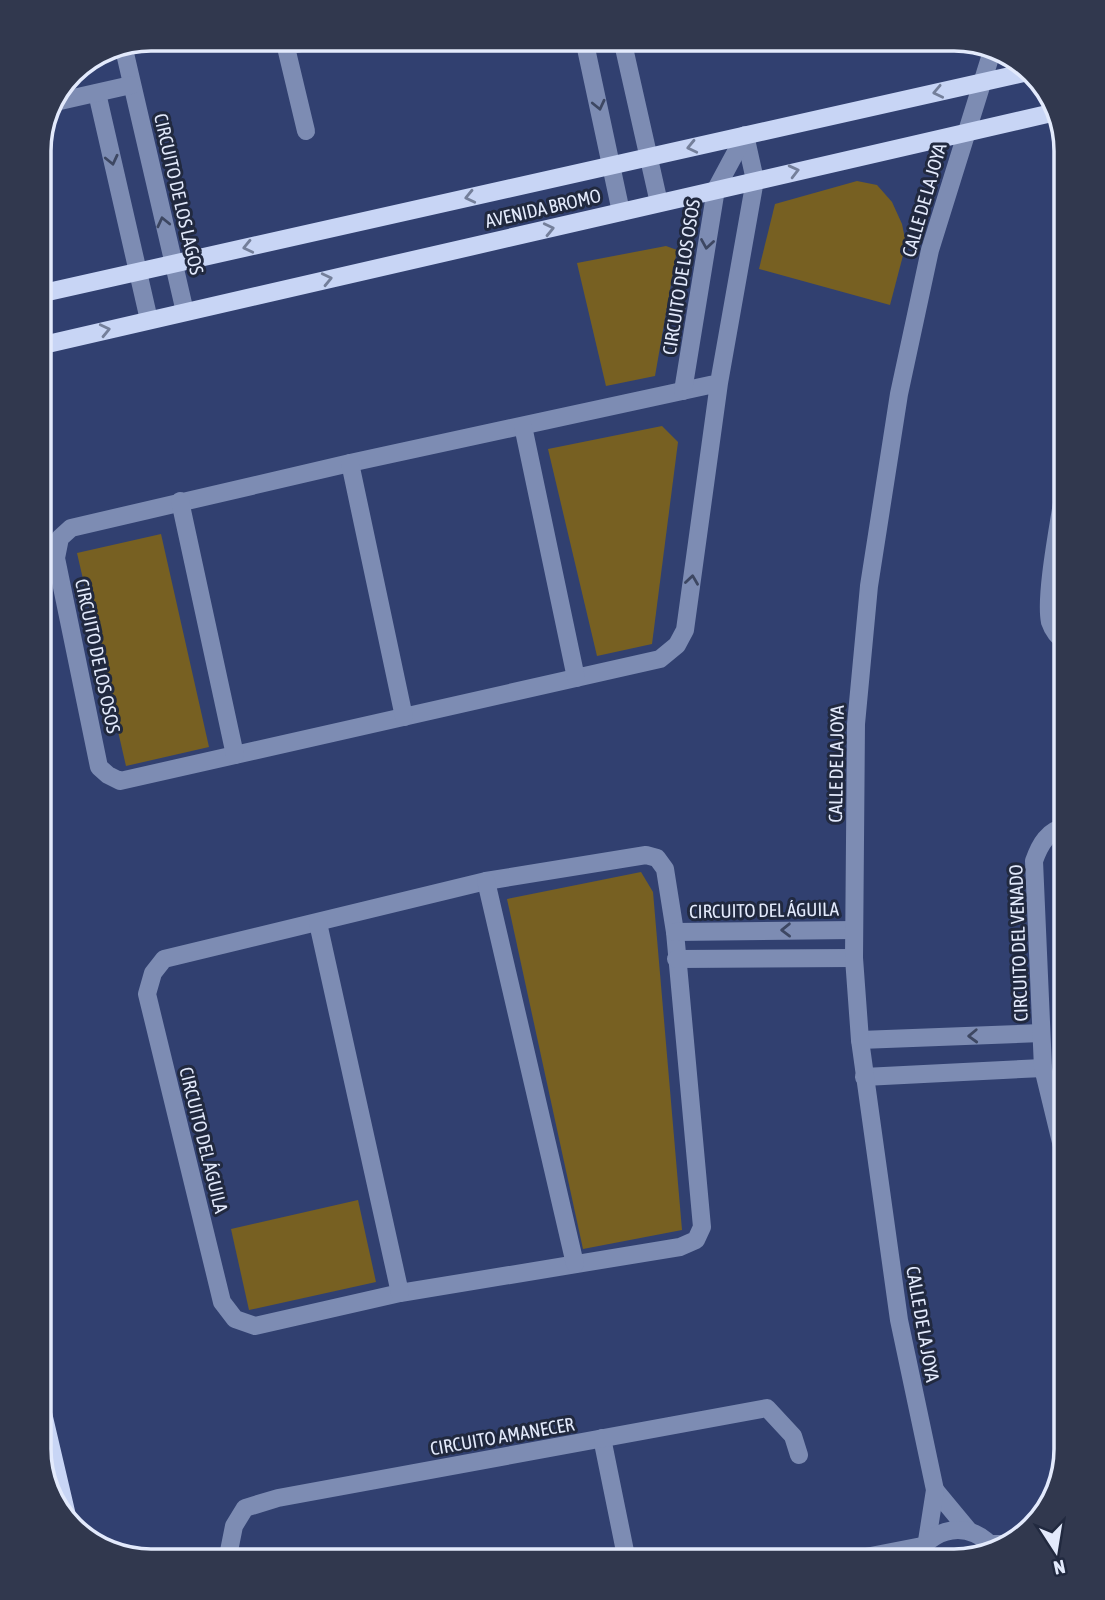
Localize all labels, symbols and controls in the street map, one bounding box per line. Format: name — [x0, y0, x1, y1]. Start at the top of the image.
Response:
one-way arrow — [932, 84, 944, 99]
one-way arrow — [591, 99, 605, 111]
street label: CIRCUITO DE LOS LAGOS — [150, 111, 208, 277]
one-way arrow — [686, 138, 698, 153]
street label: CALLE DE LA JOYA — [897, 140, 951, 259]
one-way arrow — [104, 154, 118, 166]
one-way arrow — [788, 165, 800, 179]
street label: AVENIDA BROMO — [483, 184, 603, 232]
one-way arrow — [464, 188, 476, 203]
street label: CIRCUITO DE LOS OSOS — [658, 198, 704, 356]
one-way arrow — [157, 216, 172, 228]
one-way arrow — [543, 222, 555, 237]
one-way arrow — [242, 238, 254, 253]
one-way arrow — [700, 238, 715, 250]
one-way arrow — [321, 273, 333, 288]
one-way arrow — [99, 324, 111, 338]
one-way arrow — [685, 574, 700, 586]
street label: CIRCUITO DE LOS OSOS — [71, 577, 125, 735]
street label: CALLE DE LA JOYA — [824, 704, 848, 823]
street label: CIRCUITO DEL VENADO — [1004, 864, 1032, 1022]
street label: CIRCUITO DEL ÁGUILA — [689, 898, 840, 922]
one-way arrow — [780, 922, 790, 938]
one-way arrow — [967, 1028, 978, 1043]
street label: CIRCUITO DEL ÁGUILA — [175, 1065, 233, 1216]
street label: CALLE DE LA JOYA — [902, 1264, 944, 1384]
street label: CIRCUITO AMANECER — [428, 1412, 576, 1459]
north arrow — [1021, 1516, 1091, 1586]
text: N — [1052, 1556, 1067, 1580]

